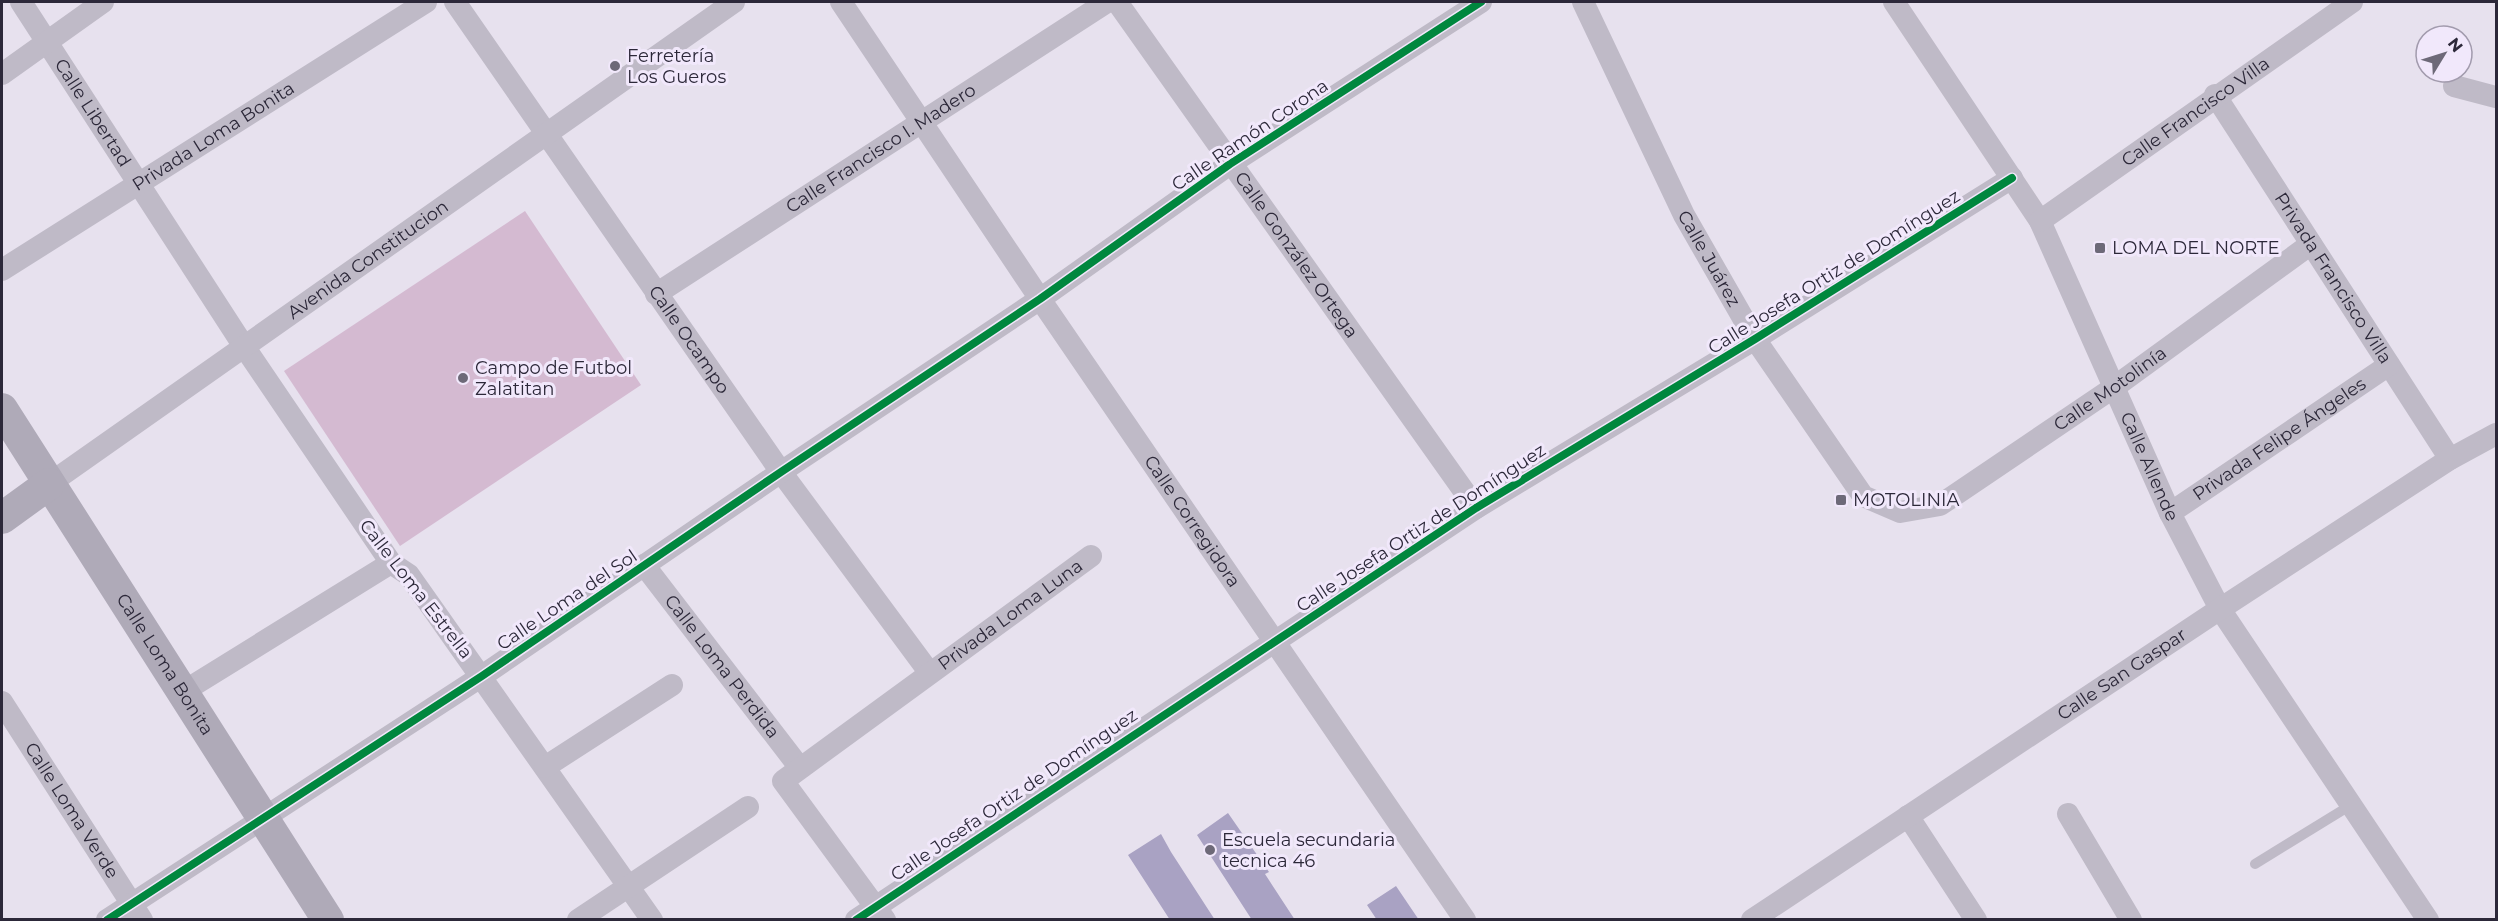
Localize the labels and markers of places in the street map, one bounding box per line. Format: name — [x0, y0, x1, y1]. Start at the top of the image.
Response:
place label: Ferretería Los Gueros — [627, 45, 726, 88]
marker: Ferretería Los Gueros — [608, 59, 622, 73]
place label: LOMA DEL NORTE — [2112, 237, 2279, 259]
marker: LOMA DEL NORTE — [2093, 241, 2107, 255]
place label: Campo de Futbol Zalatitan — [475, 357, 632, 400]
marker: Campo de Futbol Zalatitan — [456, 371, 470, 385]
place label: MOTOLINIA — [1853, 489, 1959, 511]
marker: MOTOLINIA — [1834, 493, 1848, 507]
place label: Escuela secundaria tecnica 46 — [1222, 829, 1395, 872]
marker: Escuela secundaria tecnica 46 — [1203, 843, 1217, 857]

